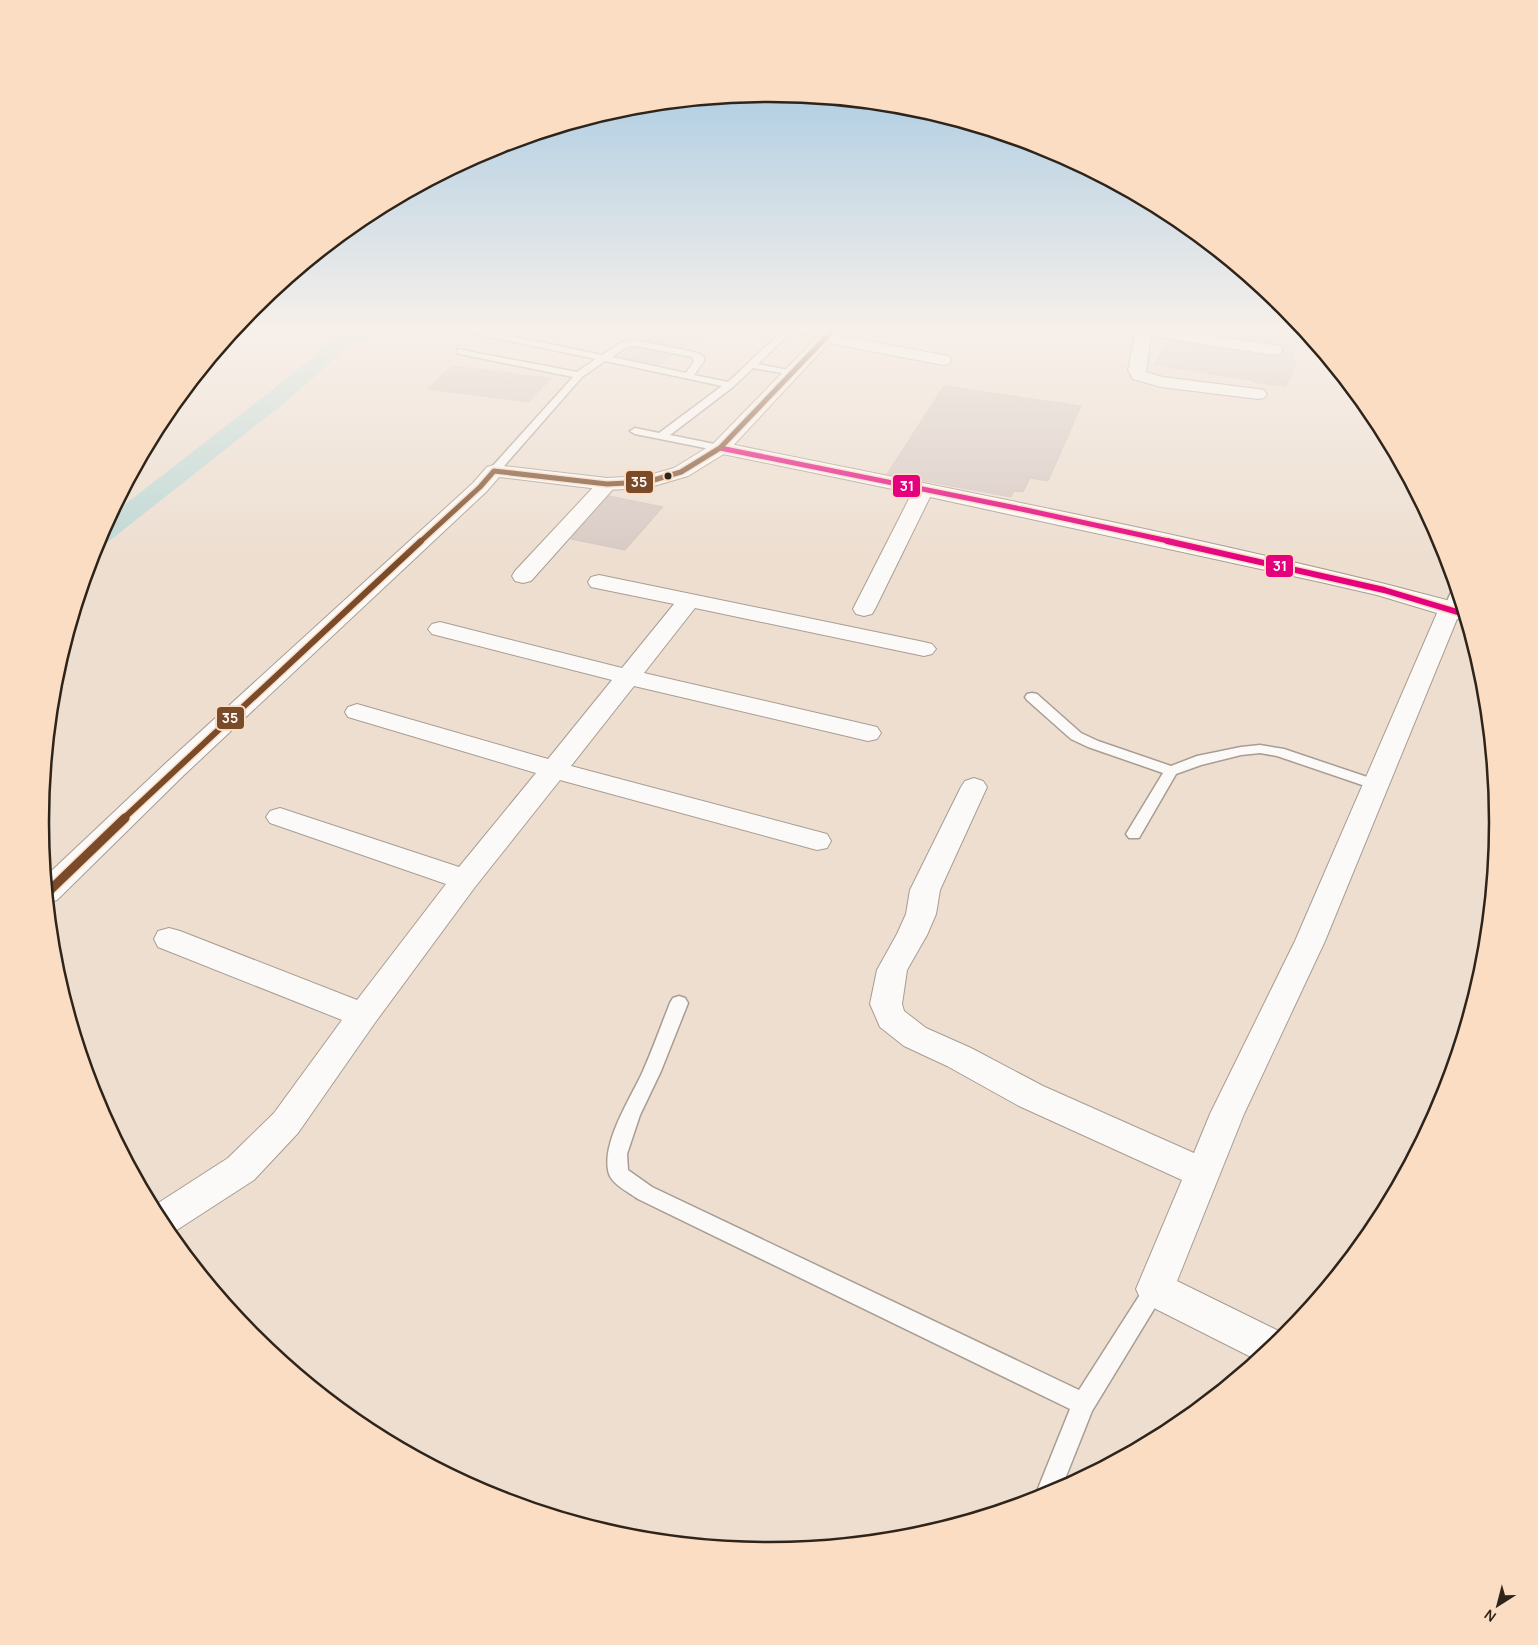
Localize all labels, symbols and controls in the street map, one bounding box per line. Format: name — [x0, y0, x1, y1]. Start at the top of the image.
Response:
line badge: 35 — [625, 470, 654, 494]
unlabelled marker — [663, 471, 673, 481]
text: 35 — [631, 472, 647, 491]
line badge: 31 — [892, 474, 921, 498]
text: 31 — [900, 476, 914, 495]
line badge: 31 — [1265, 554, 1294, 578]
text: 31 — [1273, 556, 1287, 575]
line badge: 35 — [216, 706, 245, 730]
text: 35 — [222, 708, 238, 727]
north arrow — [1473, 1580, 1523, 1630]
text: N — [1480, 1605, 1500, 1627]

